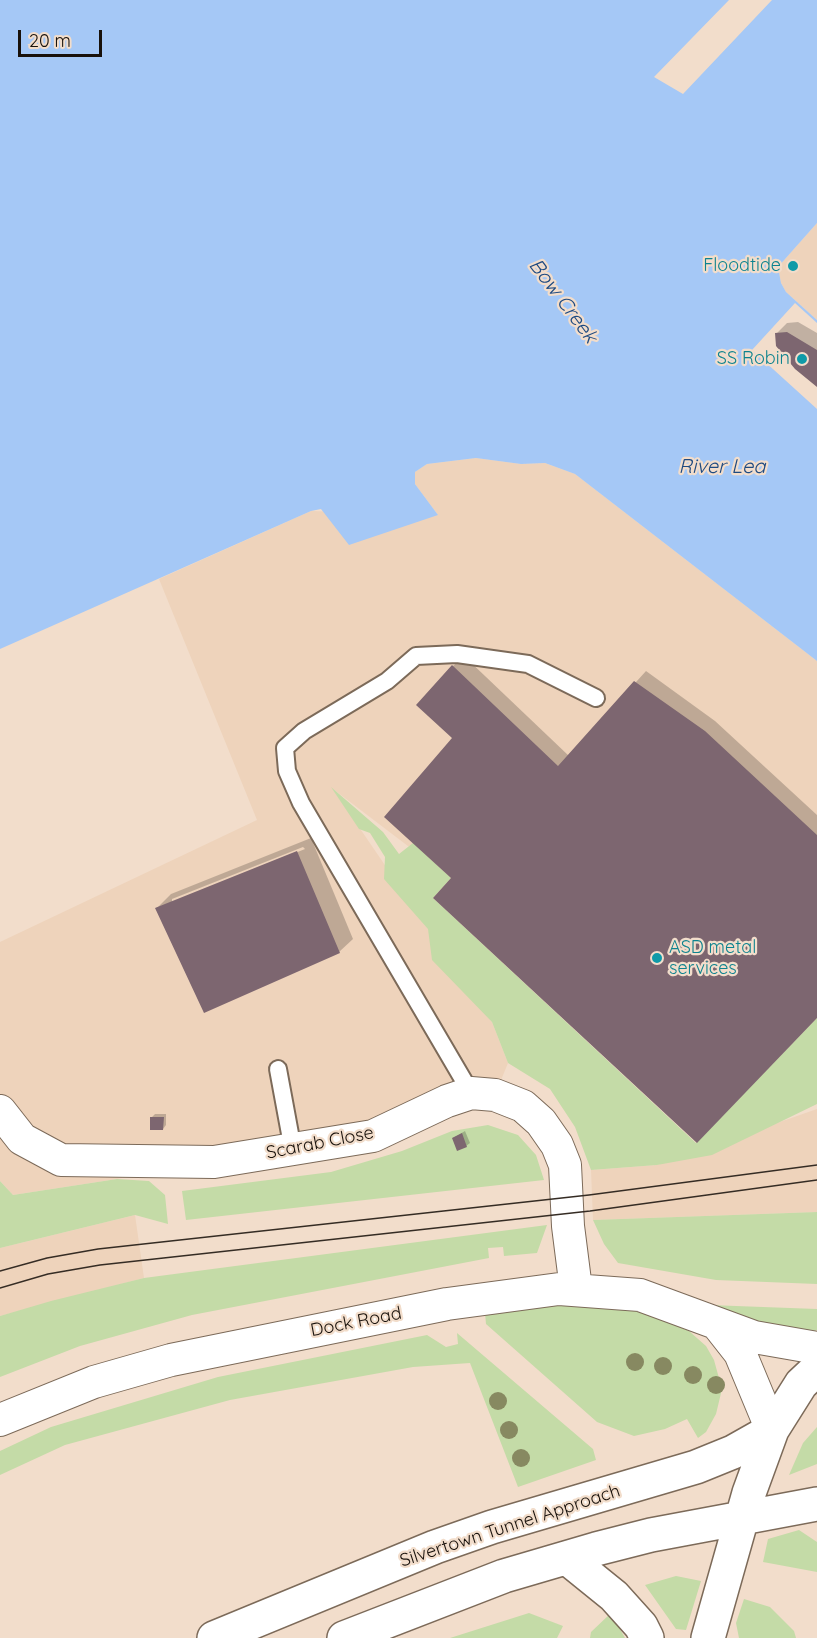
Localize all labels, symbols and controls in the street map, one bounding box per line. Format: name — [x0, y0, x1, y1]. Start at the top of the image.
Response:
scale bar — [21, 18, 105, 56]
text: 20 m — [29, 29, 71, 52]
water label: Bow Creek — [524, 254, 602, 348]
place label: Floodtide — [703, 255, 781, 277]
marker: Floodtide — [786, 259, 800, 273]
place label: SS Robin — [717, 348, 790, 370]
marker: SS Robin — [795, 352, 809, 366]
water label: River Lea — [679, 455, 765, 479]
place label: ASD metal services — [669, 937, 756, 980]
marker: ASD metal services — [650, 951, 664, 965]
street label: Scarab Close — [264, 1122, 376, 1164]
street label: Dock Road — [309, 1303, 403, 1341]
street label: Silvertown Tunnel Approach — [397, 1480, 623, 1572]

